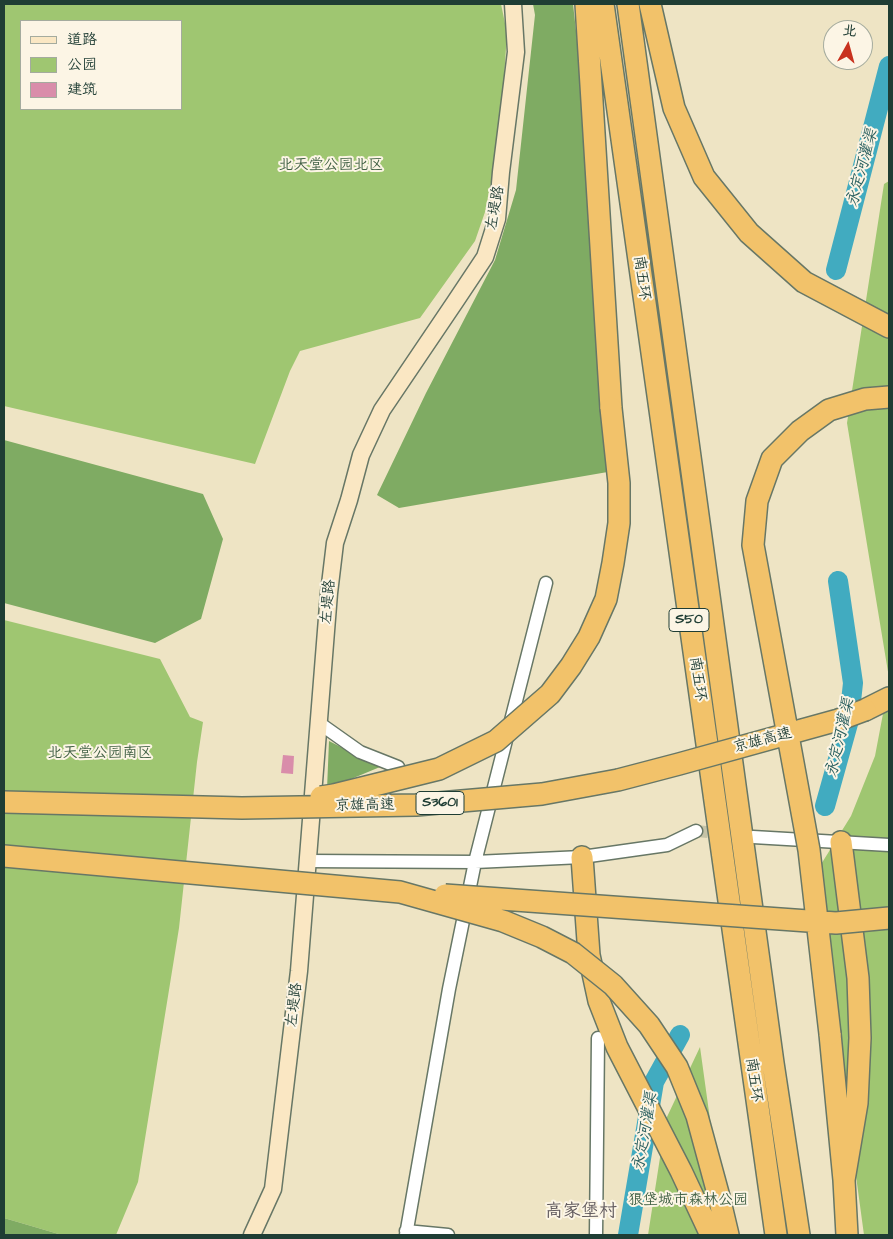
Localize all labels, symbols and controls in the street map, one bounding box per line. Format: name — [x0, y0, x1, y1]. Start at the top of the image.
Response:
legend — [20, 20, 182, 110]
north arrow — [823, 20, 873, 70]
text: 北 — [842, 20, 858, 42]
text: 道路 — [67, 29, 97, 50]
text: 公园 — [67, 54, 97, 75]
text: 建筑 — [67, 79, 97, 100]
water label: 永定河灌渠 — [843, 127, 883, 209]
park label: 北天堂公园北区 — [279, 157, 383, 175]
street label: 左堤路 — [483, 184, 509, 232]
street label: 南五环 — [629, 254, 653, 302]
street label: 左堤路 — [318, 579, 340, 625]
road number: S50 — [669, 608, 709, 632]
street label: 南五环 — [685, 655, 709, 703]
water label: 永定河灌渠 — [823, 697, 859, 779]
street label: 京雄高速 — [732, 725, 794, 757]
park label: 北天堂公园南区 — [48, 745, 152, 763]
road number: S3601 — [416, 791, 464, 814]
street label: 京雄高速 — [335, 796, 395, 816]
street label: 左堤路 — [283, 982, 307, 1028]
street label: 南五环 — [741, 1056, 765, 1104]
water label: 永定河灌渠 — [630, 1091, 662, 1173]
park label: 狼垡城市森林公园 — [628, 1192, 748, 1210]
district label: 高家堡村 — [545, 1201, 617, 1223]

